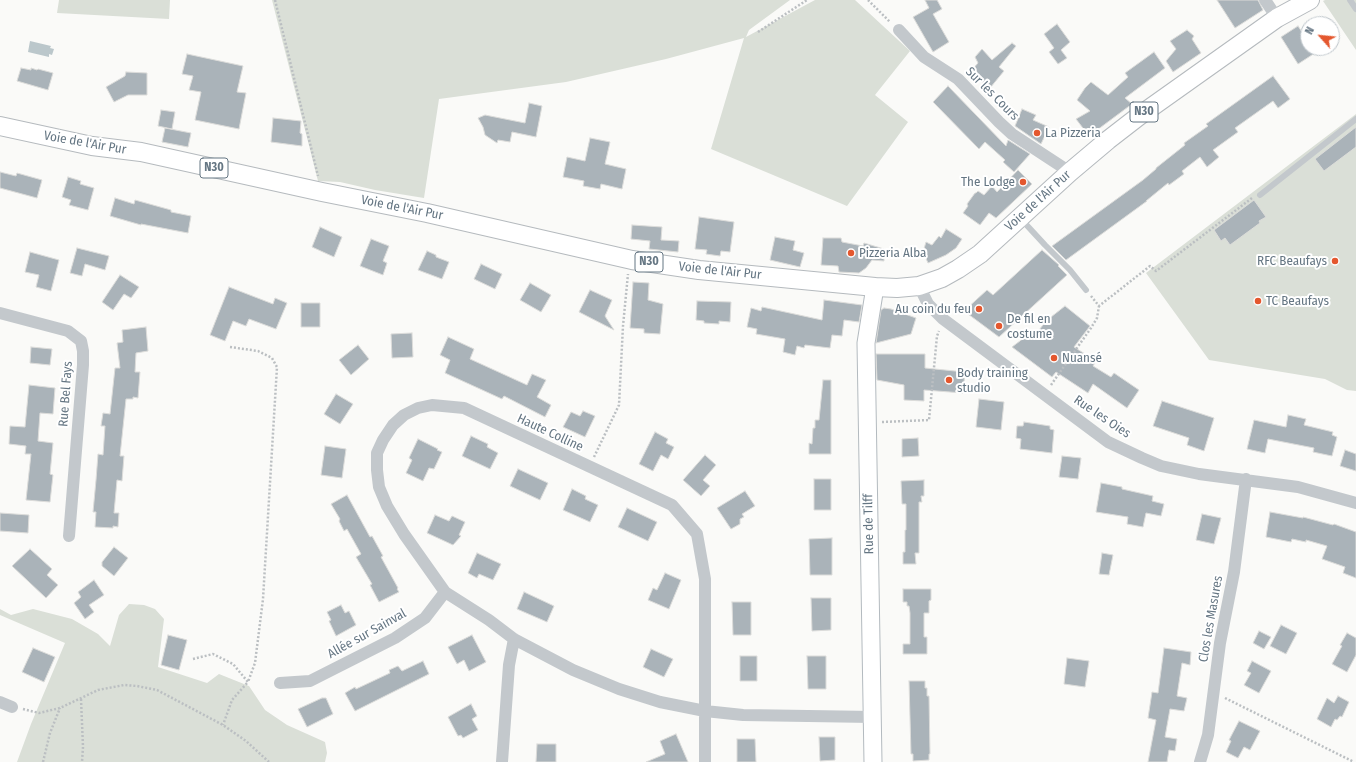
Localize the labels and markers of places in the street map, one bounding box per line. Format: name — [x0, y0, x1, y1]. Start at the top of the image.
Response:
place label: La Pizzeria — [1045, 125, 1101, 141]
marker: La Pizzeria — [1032, 128, 1042, 138]
place label: The Lodge — [961, 174, 1015, 190]
marker: The Lodge — [1018, 177, 1028, 187]
place label: Pizzeria Alba — [859, 245, 926, 261]
marker: Pizzeria Alba — [846, 248, 856, 258]
place label: RFC Beaufays — [1257, 253, 1327, 269]
marker: RFC Beaufays — [1330, 256, 1340, 266]
place label: TC Beaufays — [1266, 293, 1329, 309]
marker: TC Beaufays — [1253, 296, 1263, 306]
place label: Au coin du feu — [895, 301, 971, 317]
marker: Au coin du feu — [974, 304, 984, 314]
place label: De fil en costume — [1007, 311, 1052, 342]
marker: De fil en costume — [994, 321, 1004, 331]
place label: Nuansé — [1062, 350, 1102, 366]
marker: Nuansé — [1049, 353, 1059, 363]
place label: Body training studio — [957, 365, 1028, 396]
marker: Body training studio — [944, 375, 954, 385]

